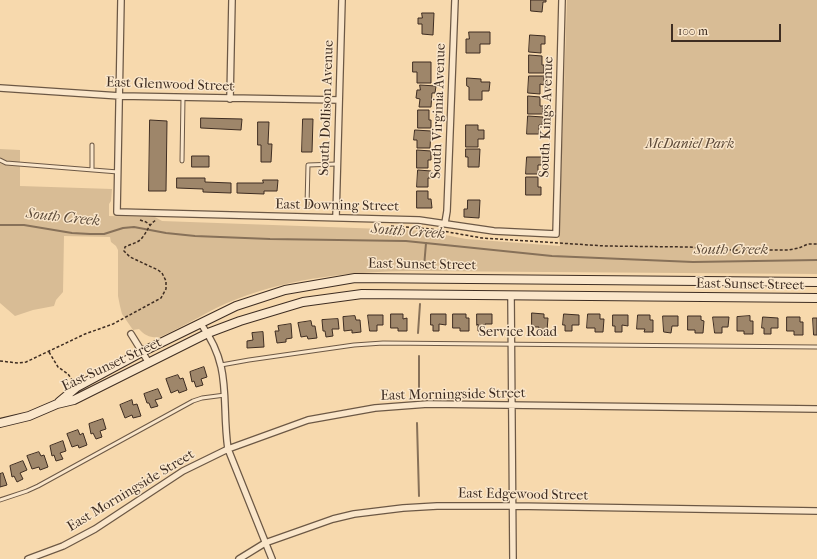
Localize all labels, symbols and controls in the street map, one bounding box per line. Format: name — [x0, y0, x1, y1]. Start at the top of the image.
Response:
scale bar — [673, 16, 783, 42]
text: 100 m — [678, 24, 708, 38]
street label: South Dollison Avenue — [316, 40, 338, 176]
street label: South Virginia Avenue — [428, 43, 450, 179]
street label: South Kings Avenue — [536, 56, 558, 178]
street label: East Glenwood Street — [105, 74, 235, 96]
park label: McDaniel Park — [646, 137, 734, 153]
street label: East Downing Street — [275, 197, 399, 215]
water label: South Creek — [25, 205, 101, 231]
water label: South Creek — [370, 220, 446, 244]
water label: South Creek — [694, 241, 768, 259]
street label: East Sunset Street — [368, 256, 476, 274]
street label: East Sunset Street — [696, 276, 804, 294]
street label: Service Road — [479, 325, 557, 341]
street label: East Sunset Street — [59, 334, 165, 396]
street label: East Morningside Street — [380, 385, 526, 405]
street label: East Morningside Street — [64, 446, 198, 536]
street label: East Edgewood Street — [458, 485, 588, 505]

